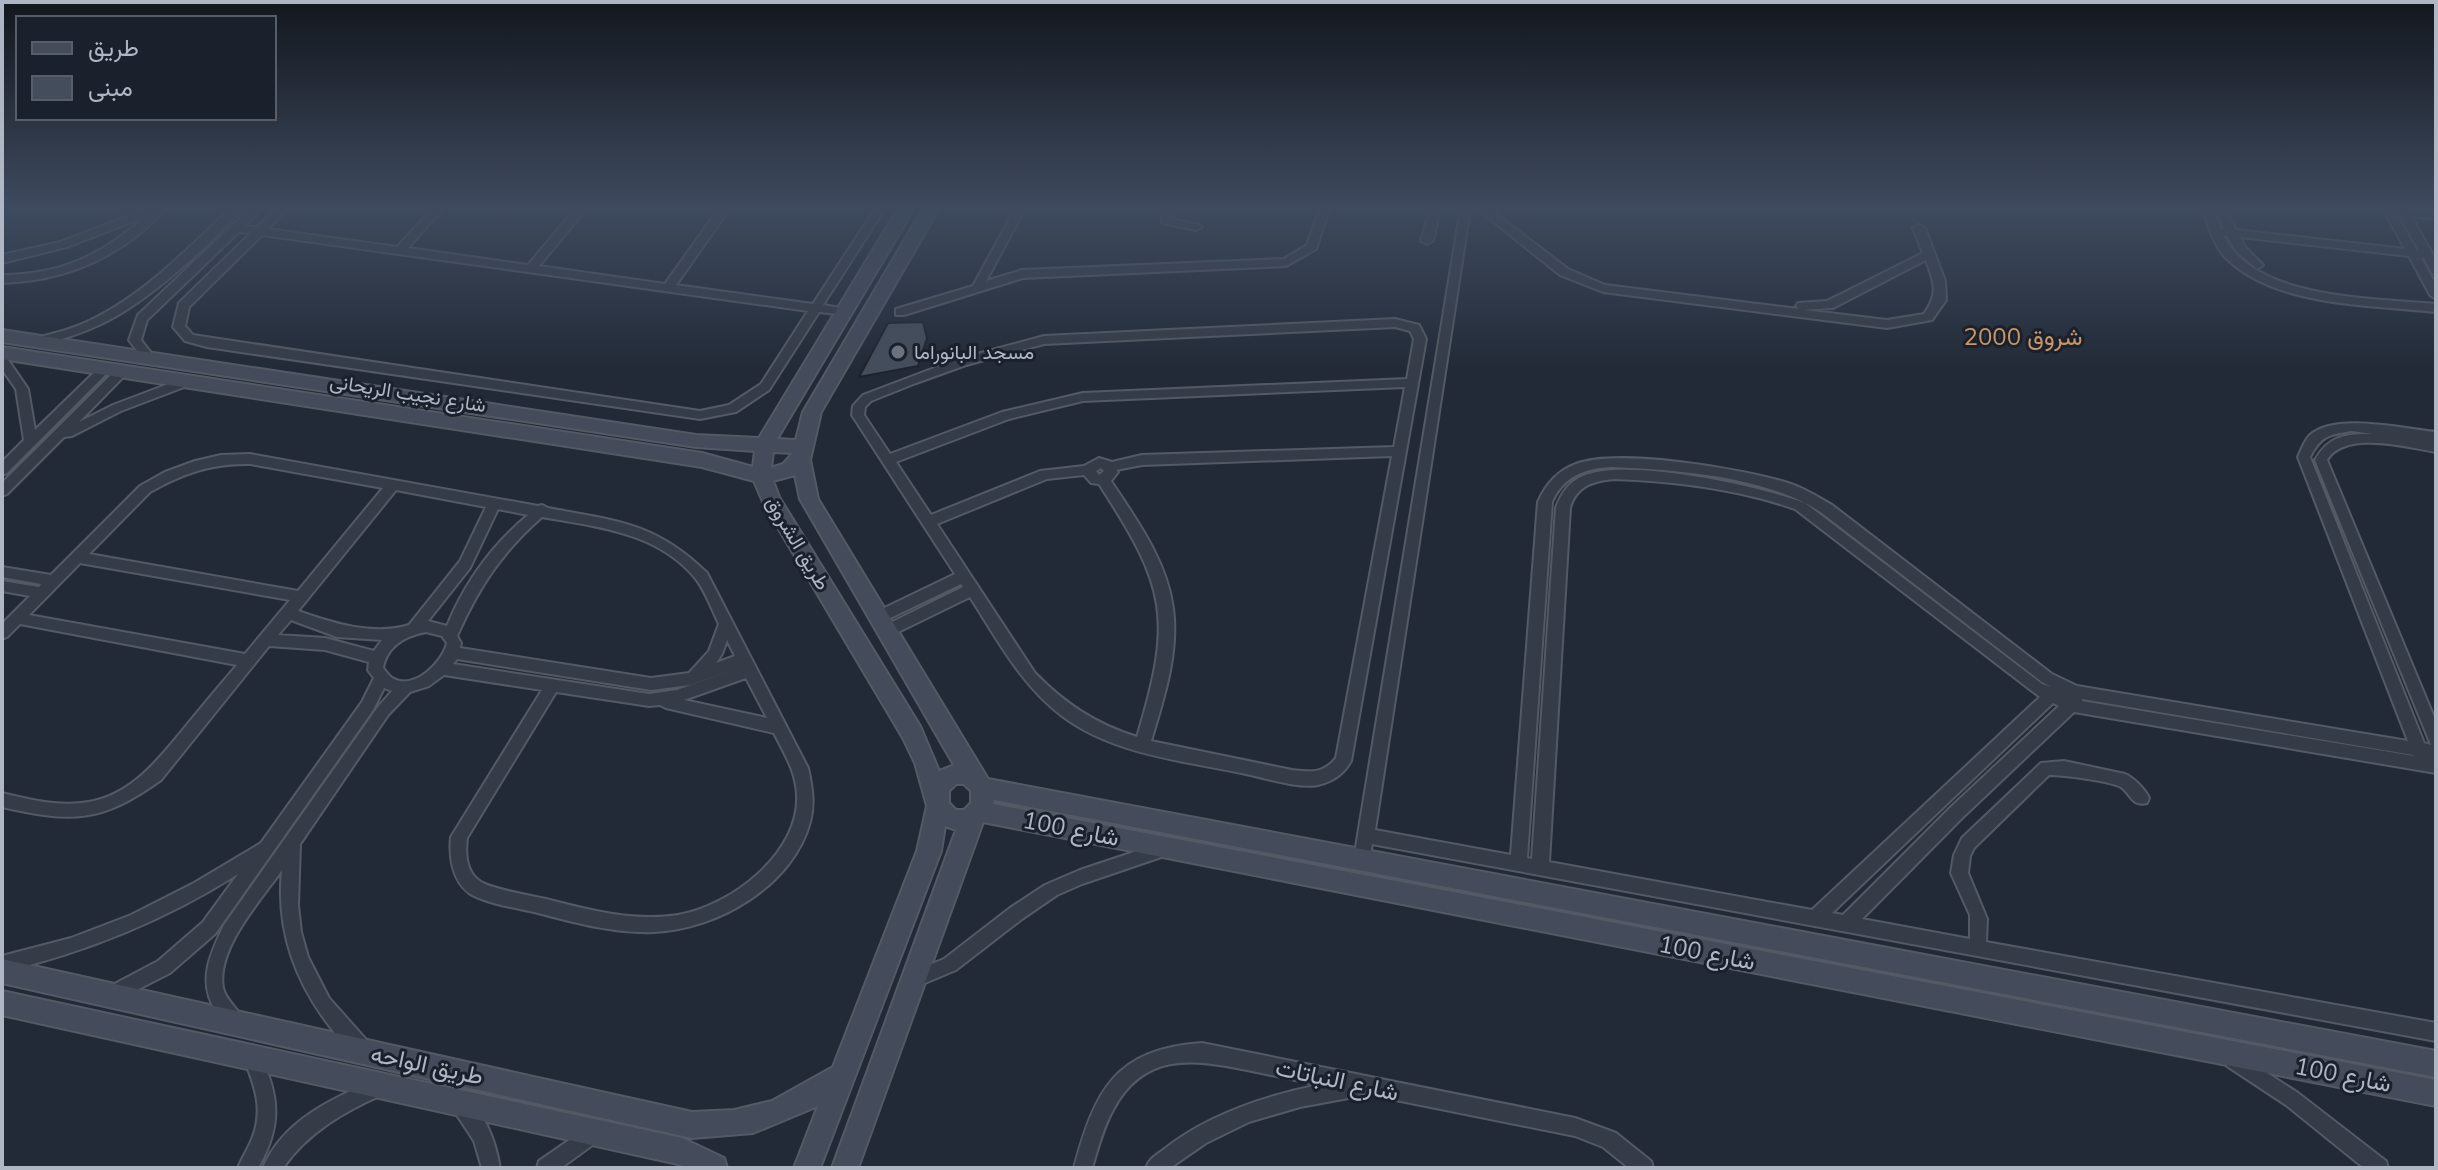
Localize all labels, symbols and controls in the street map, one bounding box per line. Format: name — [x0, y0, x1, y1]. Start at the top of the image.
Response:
legend — [16, 16, 276, 120]
text: طريق — [88, 32, 139, 63]
text: مبنى — [88, 72, 133, 102]
district label: شروق 2000 — [1964, 321, 2083, 352]
place label: مسجد البانوراما — [914, 339, 1034, 365]
marker: مسجد البانوراما — [889, 343, 907, 361]
street label: شارع نجيب الريحانى — [328, 368, 488, 419]
street label: طريق الشروق — [760, 491, 836, 595]
street label: شارع 100 — [1020, 804, 1122, 854]
street label: شارع 100 — [1656, 928, 1758, 978]
street label: طريق الواحه — [368, 1037, 486, 1092]
street label: شارع 100 — [2292, 1050, 2394, 1100]
street label: شارع النباتات — [1273, 1051, 1401, 1109]

